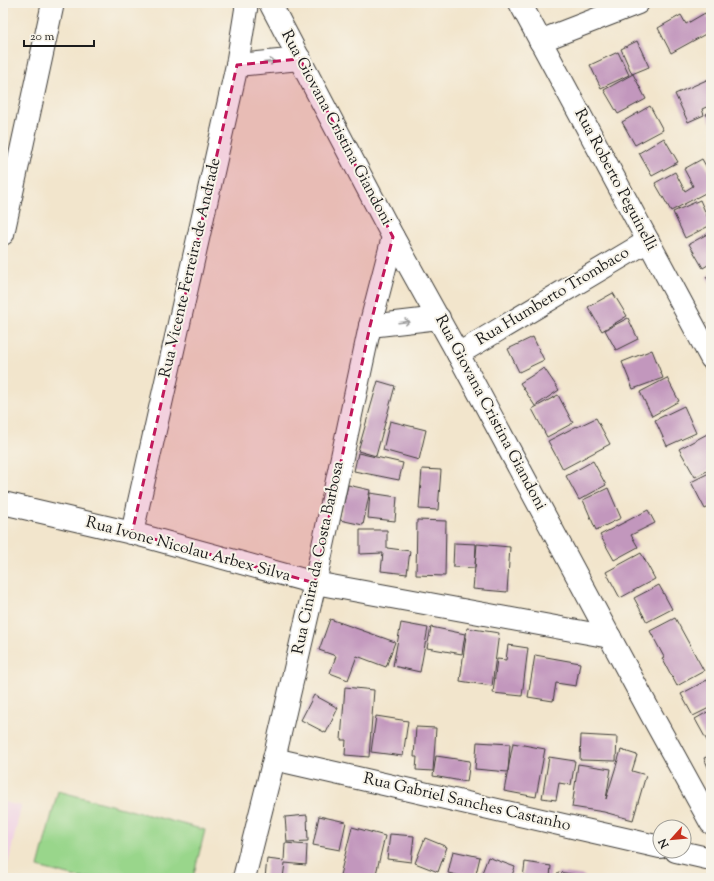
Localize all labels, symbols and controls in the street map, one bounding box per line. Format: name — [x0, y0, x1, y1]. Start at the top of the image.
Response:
scale bar — [24, 22, 94, 48]
street label: Rua Giovana Cristina Giandoni — [275, 26, 398, 230]
text: 20 m — [30, 28, 55, 46]
one-way arrow — [262, 58, 275, 66]
street label: Rua Roberto Peguinelli — [568, 105, 662, 256]
street label: Rua Vicente Ferreira de Andrade — [154, 156, 228, 380]
street label: Rua Humberto Trombaco — [472, 242, 634, 352]
street label: Rua Giovana Cristina Giandoni — [429, 311, 552, 515]
one-way arrow — [397, 318, 410, 326]
street label: Rua Cinira da Costa Barbosa — [287, 459, 351, 657]
street label: Rua Ivone Nicolau Arbex Silva — [83, 512, 294, 589]
street label: Rua Gabriel Sanches Castanho — [361, 768, 573, 838]
north arrow — [652, 819, 692, 859]
text: N — [655, 835, 674, 852]

